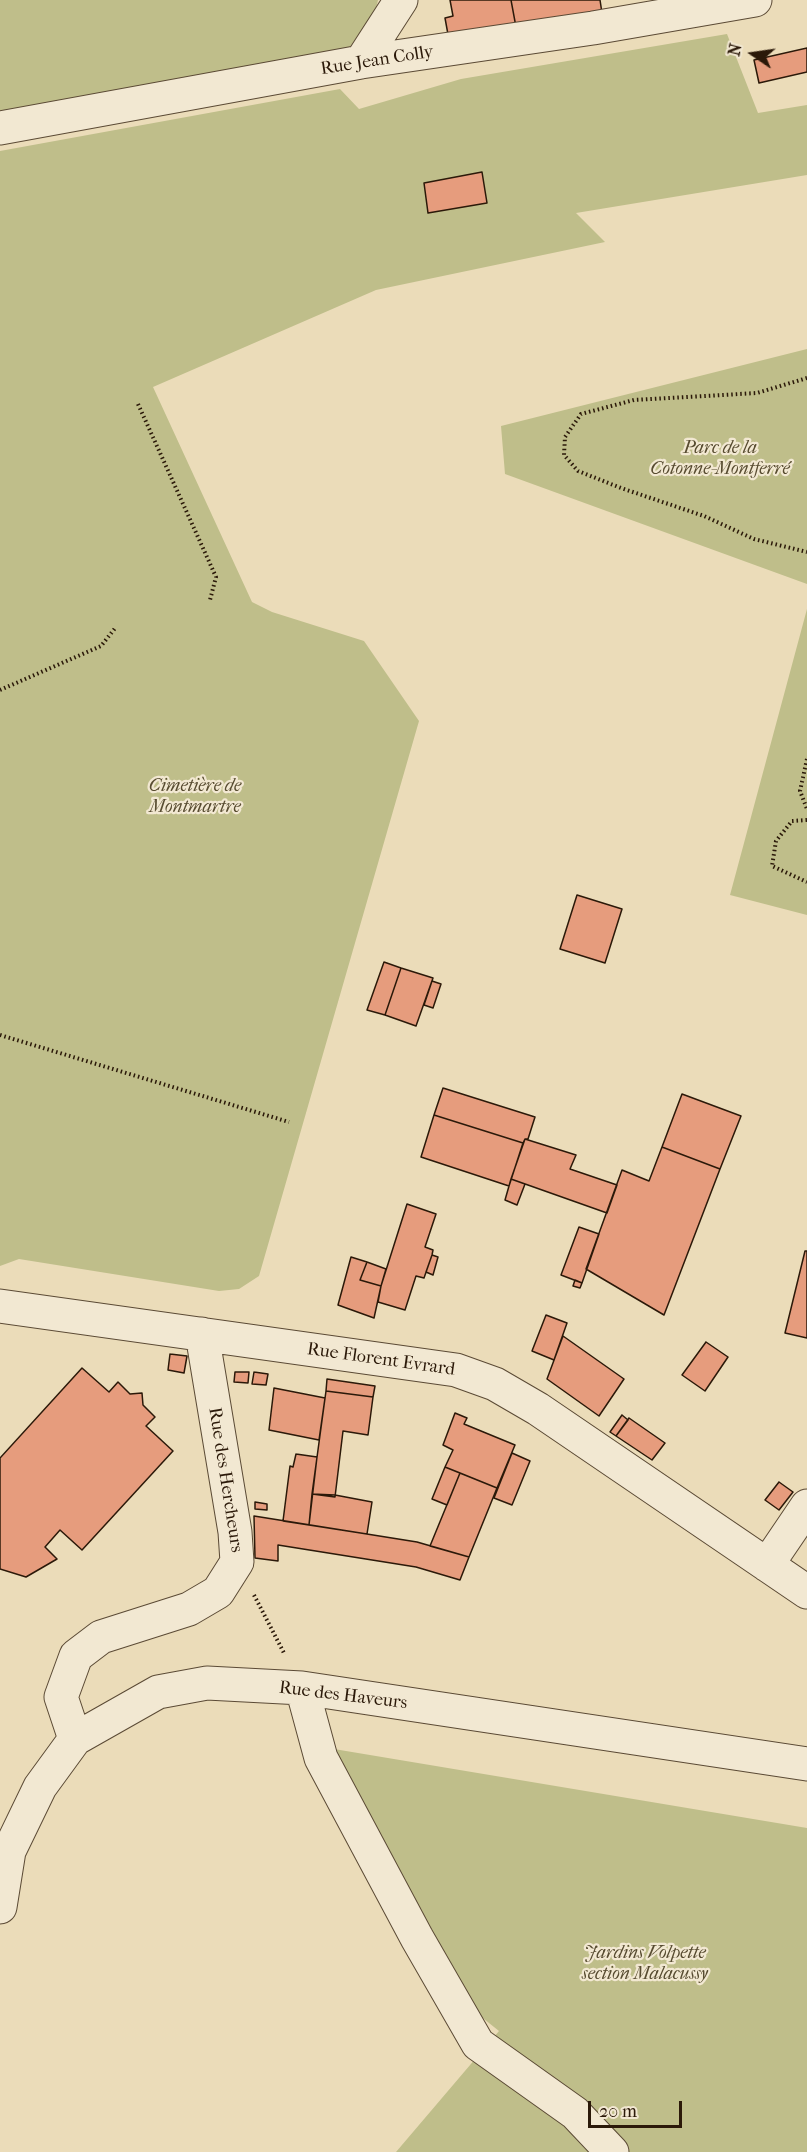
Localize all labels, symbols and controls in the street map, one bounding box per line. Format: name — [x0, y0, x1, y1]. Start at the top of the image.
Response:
north arrow — [723, 24, 783, 84]
street label: Rue Jean Colly — [319, 41, 435, 81]
text: N — [724, 42, 746, 58]
park label: Parc de la Cotonne-Montferré — [650, 438, 790, 480]
park label: Cimetière de Montmartre — [149, 776, 241, 818]
street label: Rue Florent Evrard — [306, 1339, 456, 1381]
street label: Rue des Hercheurs — [203, 1406, 247, 1554]
street label: Rue des Haveurs — [278, 1677, 408, 1715]
park label: Jardins Volpette section Malacussy — [582, 1943, 708, 1986]
scale bar — [591, 2089, 686, 2127]
text: 20 m — [599, 2101, 637, 2122]

